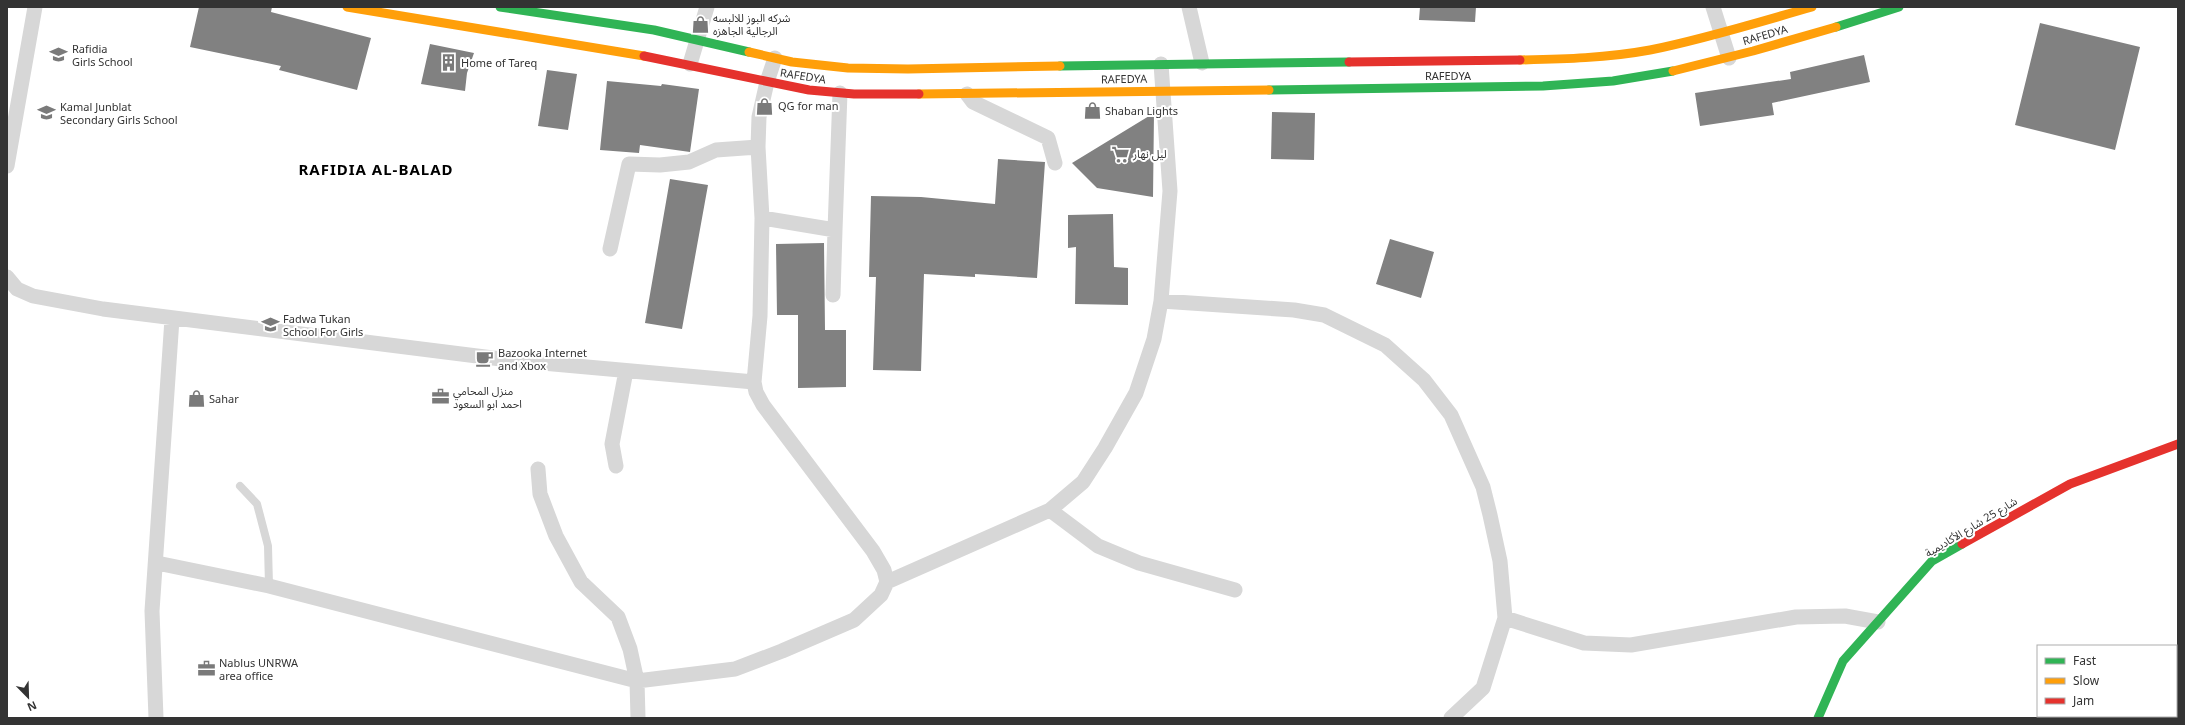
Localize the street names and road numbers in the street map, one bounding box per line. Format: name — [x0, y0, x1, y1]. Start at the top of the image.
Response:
street label: RAFEDYA — [1741, 21, 1790, 48]
street label: RAFEDYA — [779, 64, 828, 87]
street label: RAFEDYA — [1425, 68, 1472, 83]
street label: RAFEDYA — [1101, 71, 1148, 86]
street label: شارع 25 شارع الأكاديمية — [1922, 493, 2021, 561]

